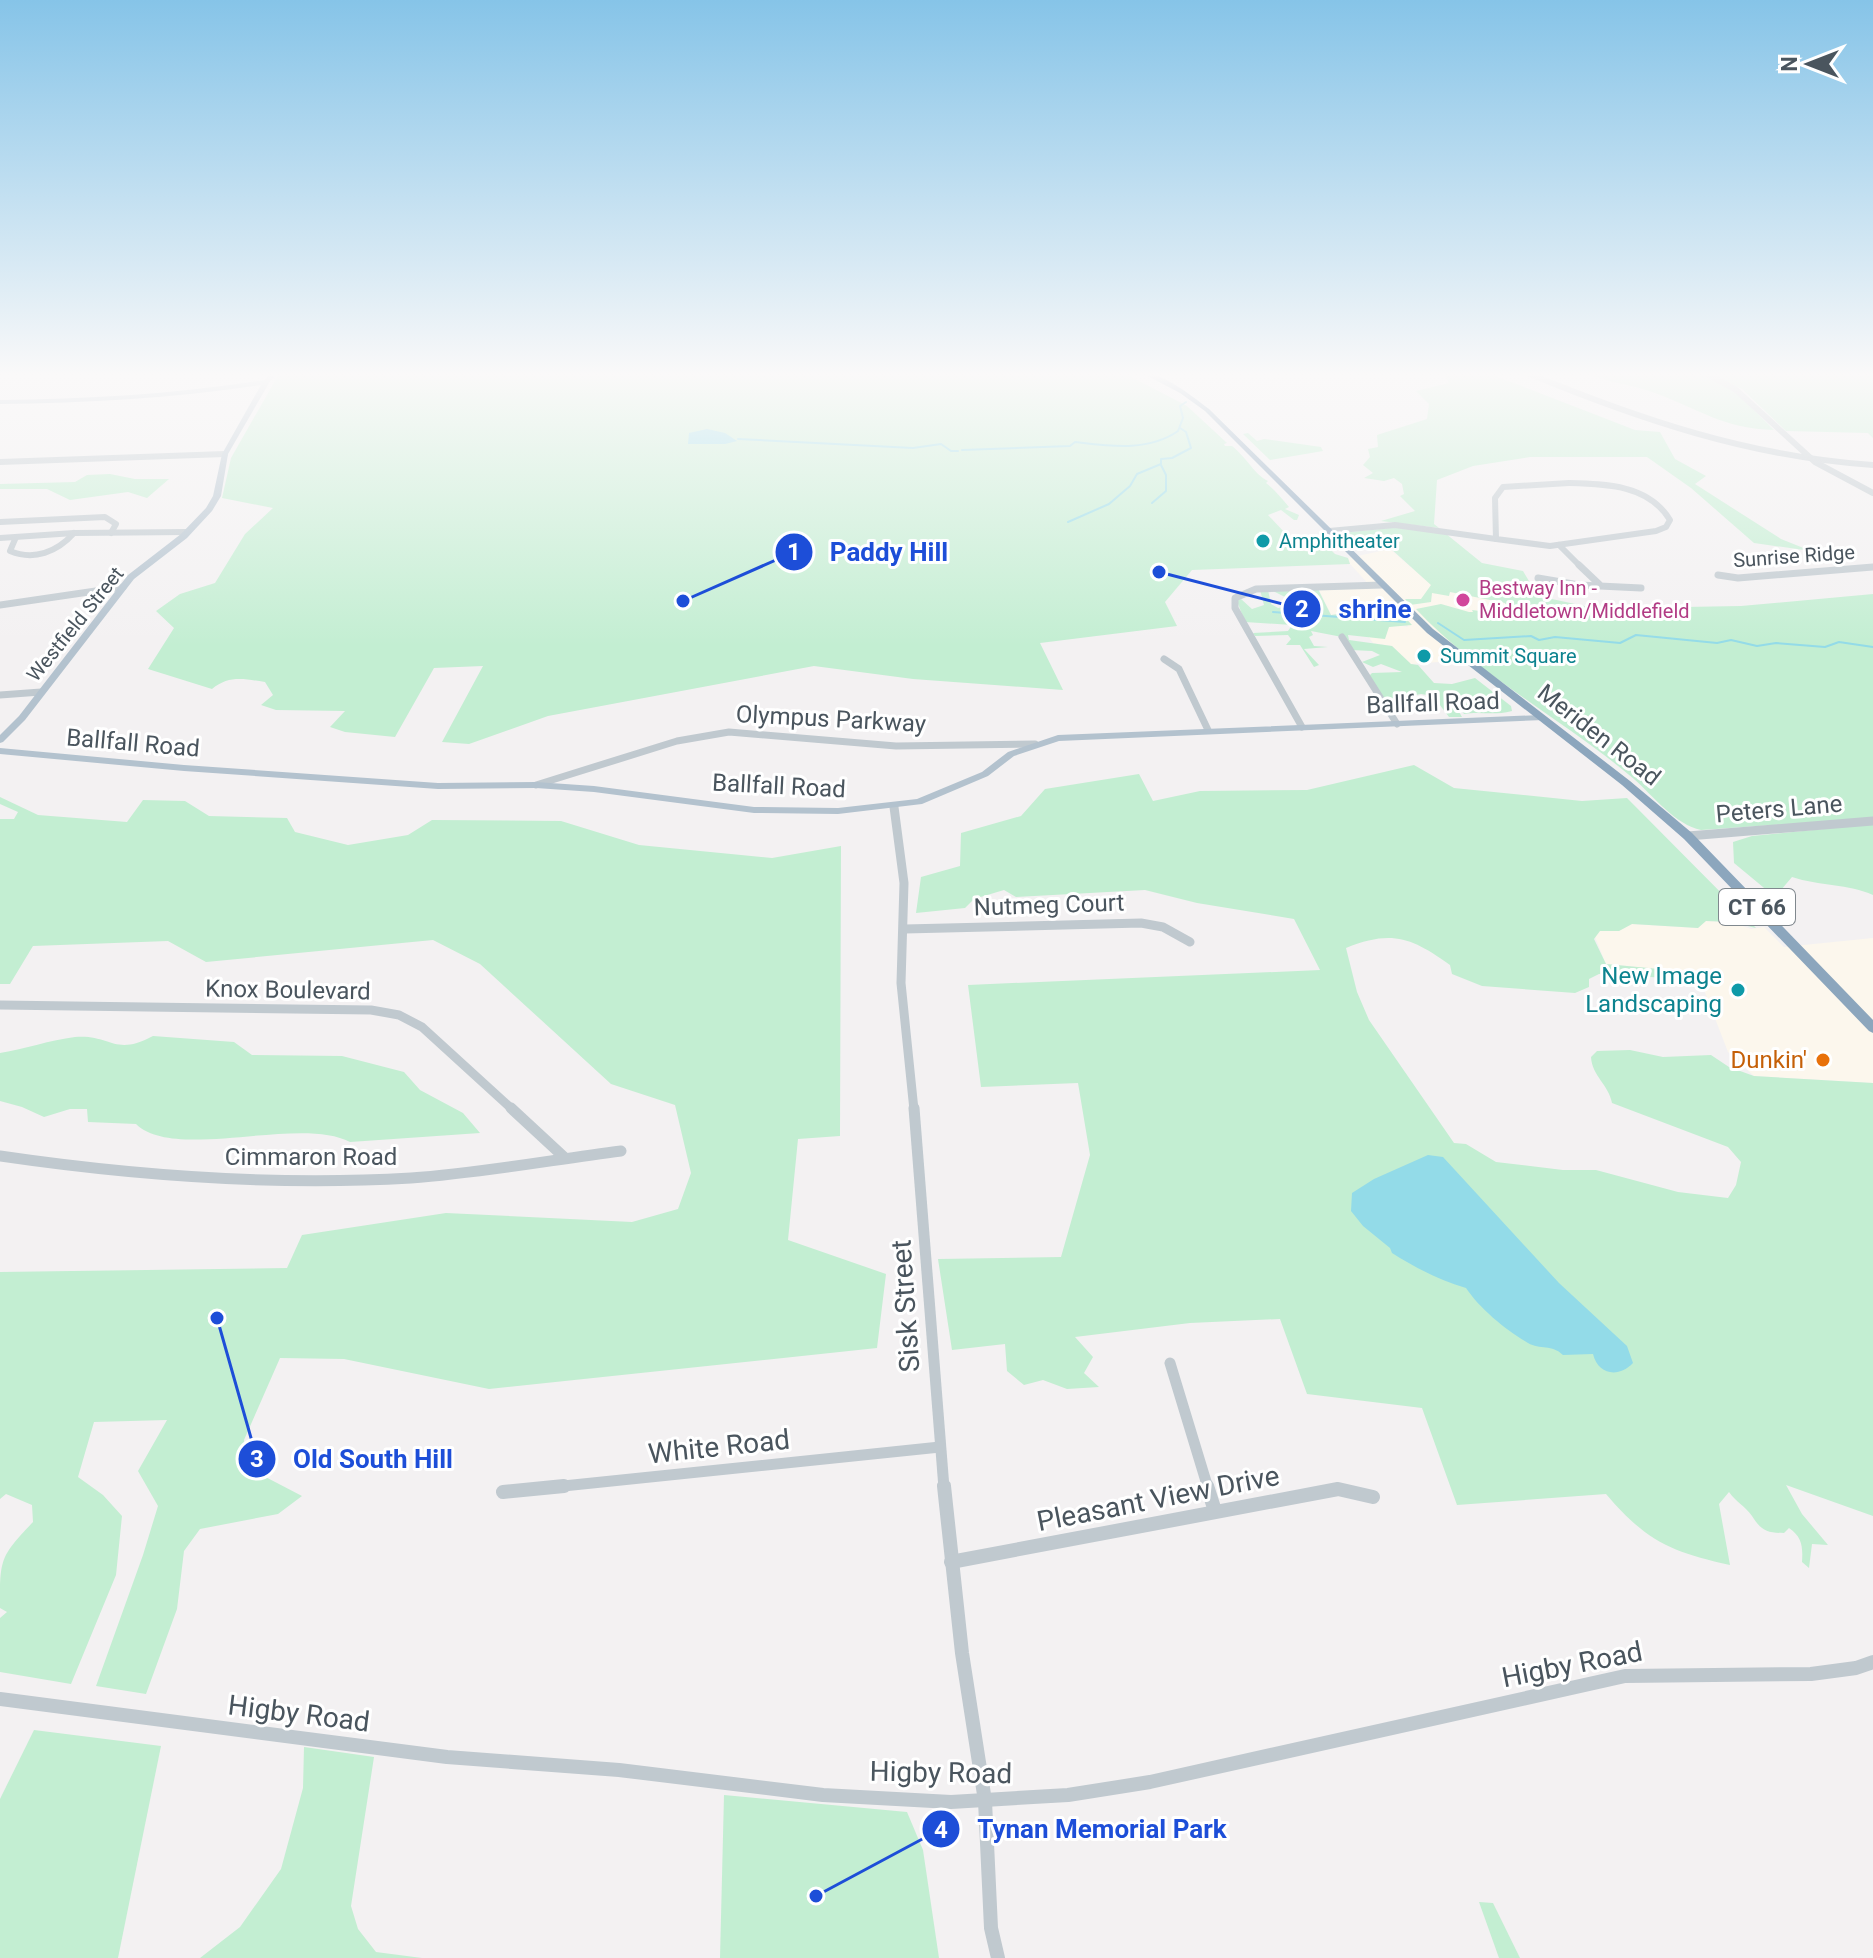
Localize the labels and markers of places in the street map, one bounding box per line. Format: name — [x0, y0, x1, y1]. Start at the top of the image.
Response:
callout: Paddy Hill — [774, 527, 964, 577]
place label: Amphitheater — [1279, 529, 1400, 553]
marker: Amphitheater — [1254, 532, 1272, 550]
place label: Bestway Inn - Middletown/Middlefield — [1479, 576, 1690, 623]
callout: shrine — [1282, 584, 1427, 634]
marker: Bestway Inn - Middletown/Middlefield — [1454, 591, 1472, 609]
place label: Summit Square — [1440, 644, 1577, 668]
marker: Summit Square — [1415, 647, 1433, 665]
place label: New Image Landscaping — [1585, 962, 1722, 1018]
marker: New Image Landscaping — [1729, 981, 1747, 999]
place label: Dunkin' — [1731, 1046, 1807, 1074]
marker: Dunkin' — [1814, 1051, 1832, 1069]
callout: Old South Hill — [237, 1434, 469, 1484]
callout: Tynan Memorial Park — [921, 1804, 1242, 1854]

